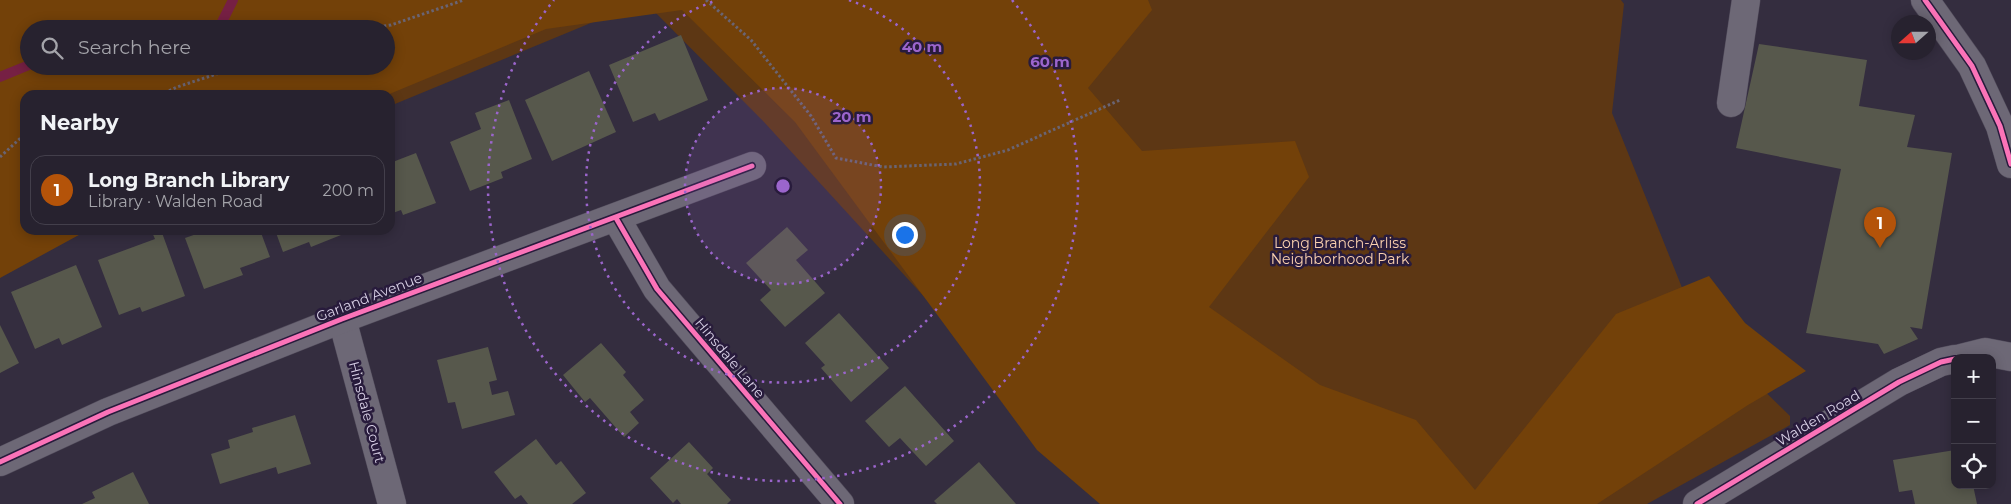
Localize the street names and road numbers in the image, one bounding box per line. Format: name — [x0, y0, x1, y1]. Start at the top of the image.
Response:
street label: Garland Avenue — [313, 269, 425, 325]
street label: Hinsdale Lane — [691, 314, 769, 402]
street label: Hinsdale Court — [345, 359, 389, 465]
street label: Walden Road — [1773, 386, 1863, 450]

